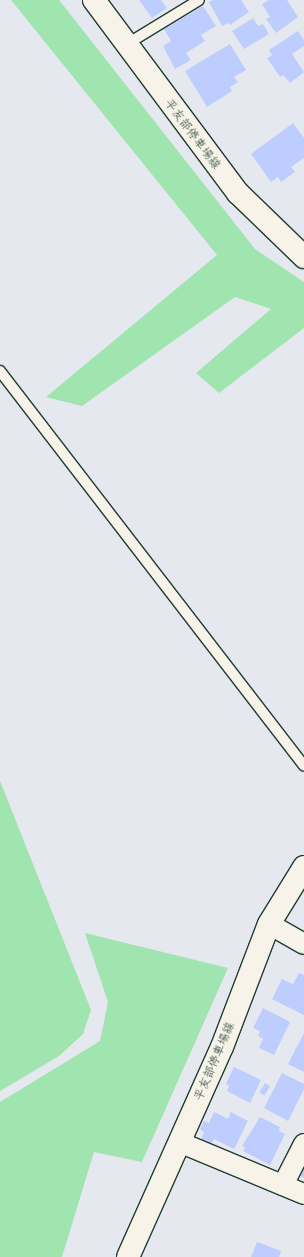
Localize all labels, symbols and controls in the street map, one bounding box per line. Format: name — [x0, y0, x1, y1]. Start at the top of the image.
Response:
street label: 平友部停車場線 — [162, 96, 224, 172]
street label: 平友部停車場線 — [191, 1020, 237, 1102]

